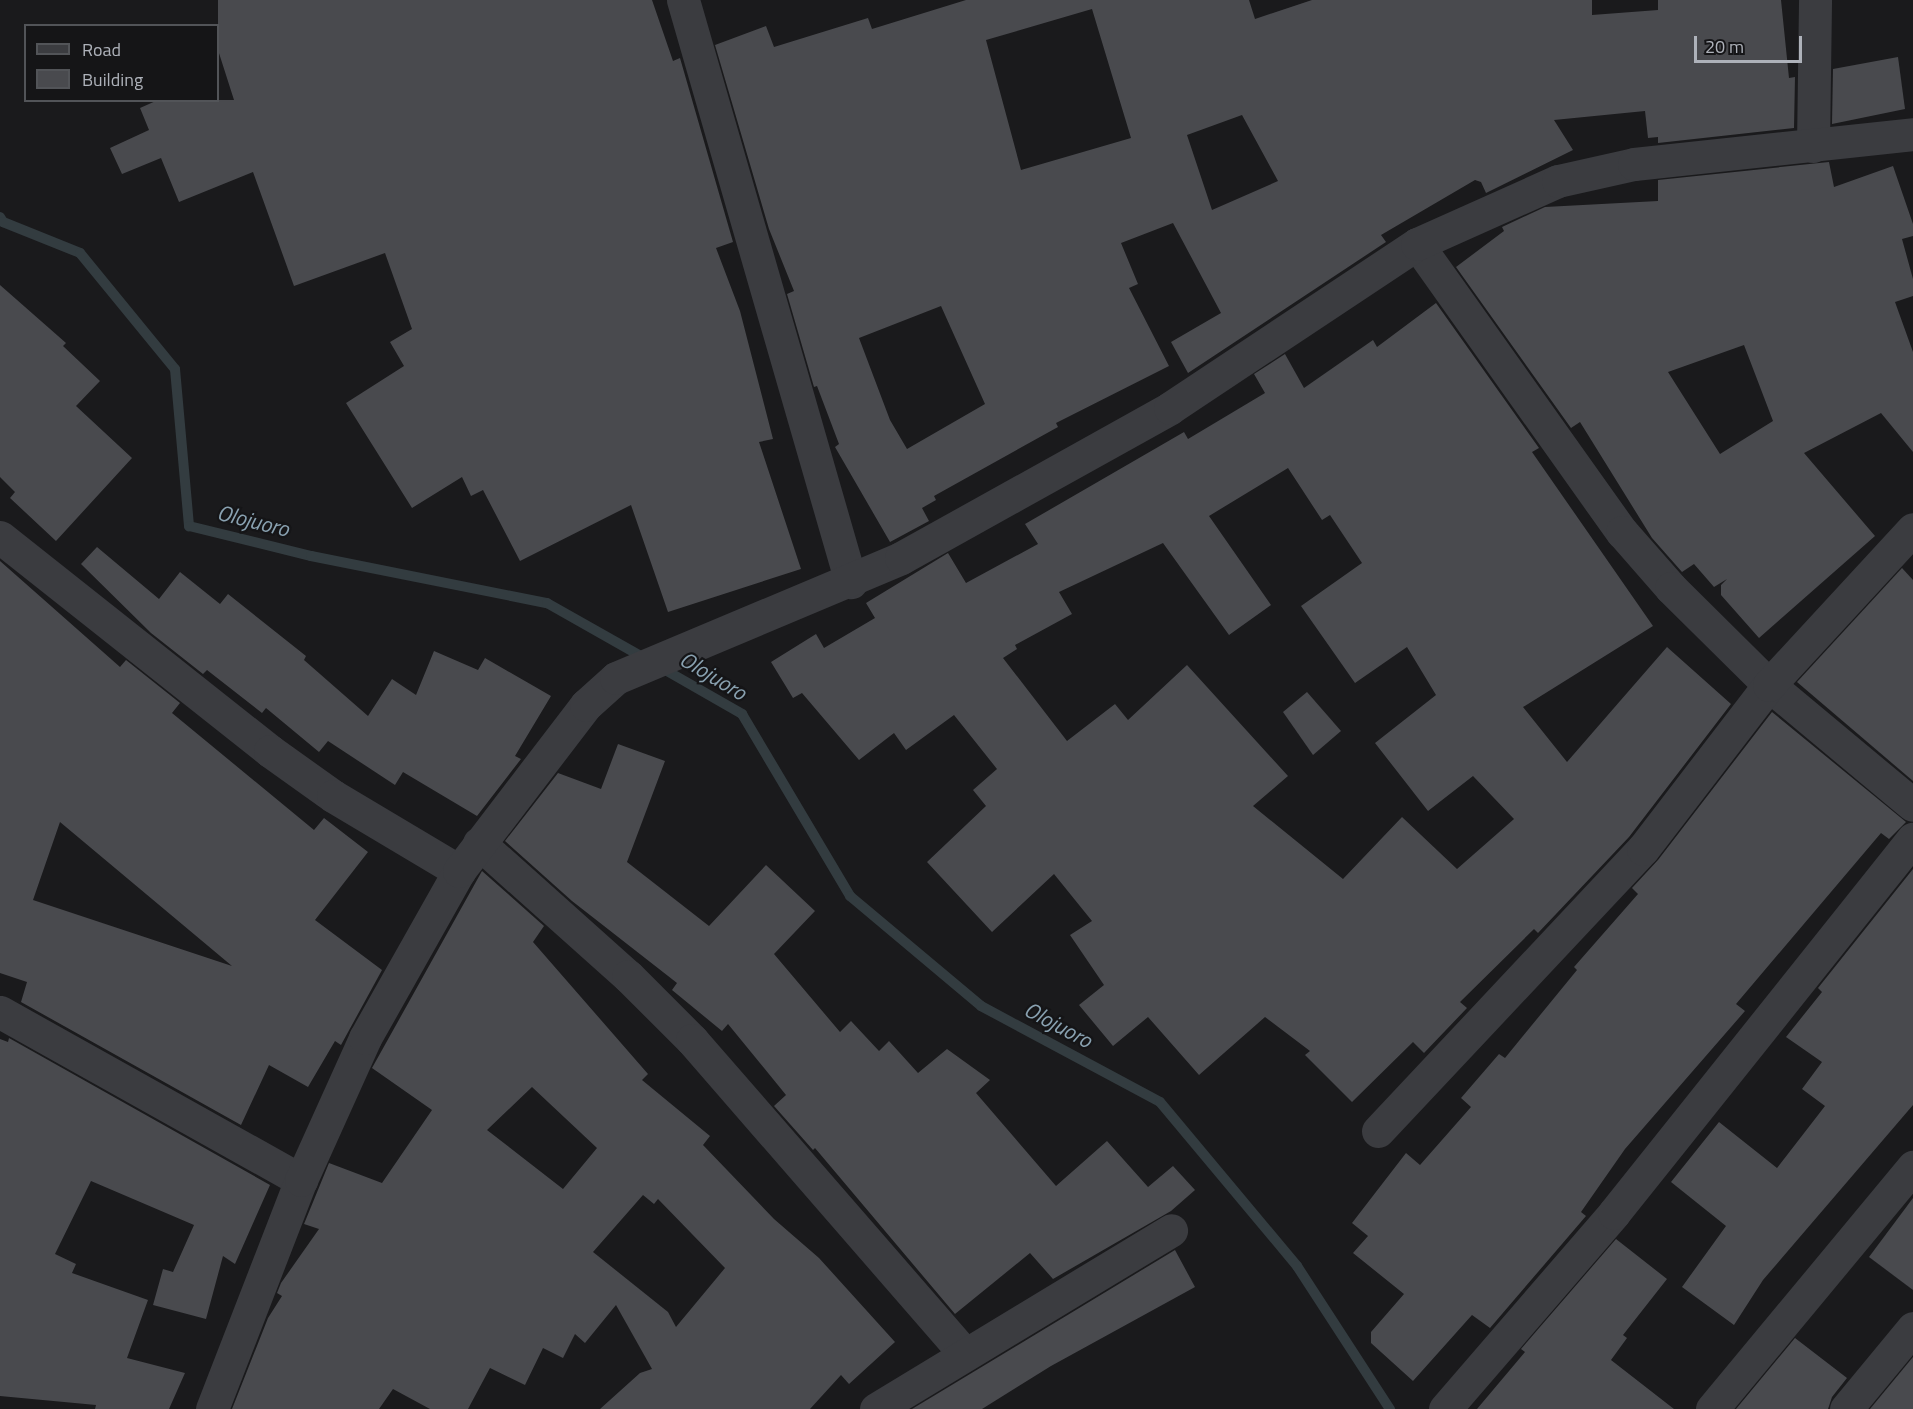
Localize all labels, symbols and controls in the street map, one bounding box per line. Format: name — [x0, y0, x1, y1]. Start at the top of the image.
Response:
legend — [24, 24, 219, 102]
scale bar — [1697, 24, 1805, 62]
text: 20 m — [1705, 33, 1744, 60]
text: Road — [82, 36, 121, 63]
text: Building — [82, 66, 143, 93]
water label: Olojuoro — [214, 499, 292, 543]
water label: Olojuoro — [675, 646, 751, 706]
water label: Olojuoro — [1019, 996, 1097, 1054]

